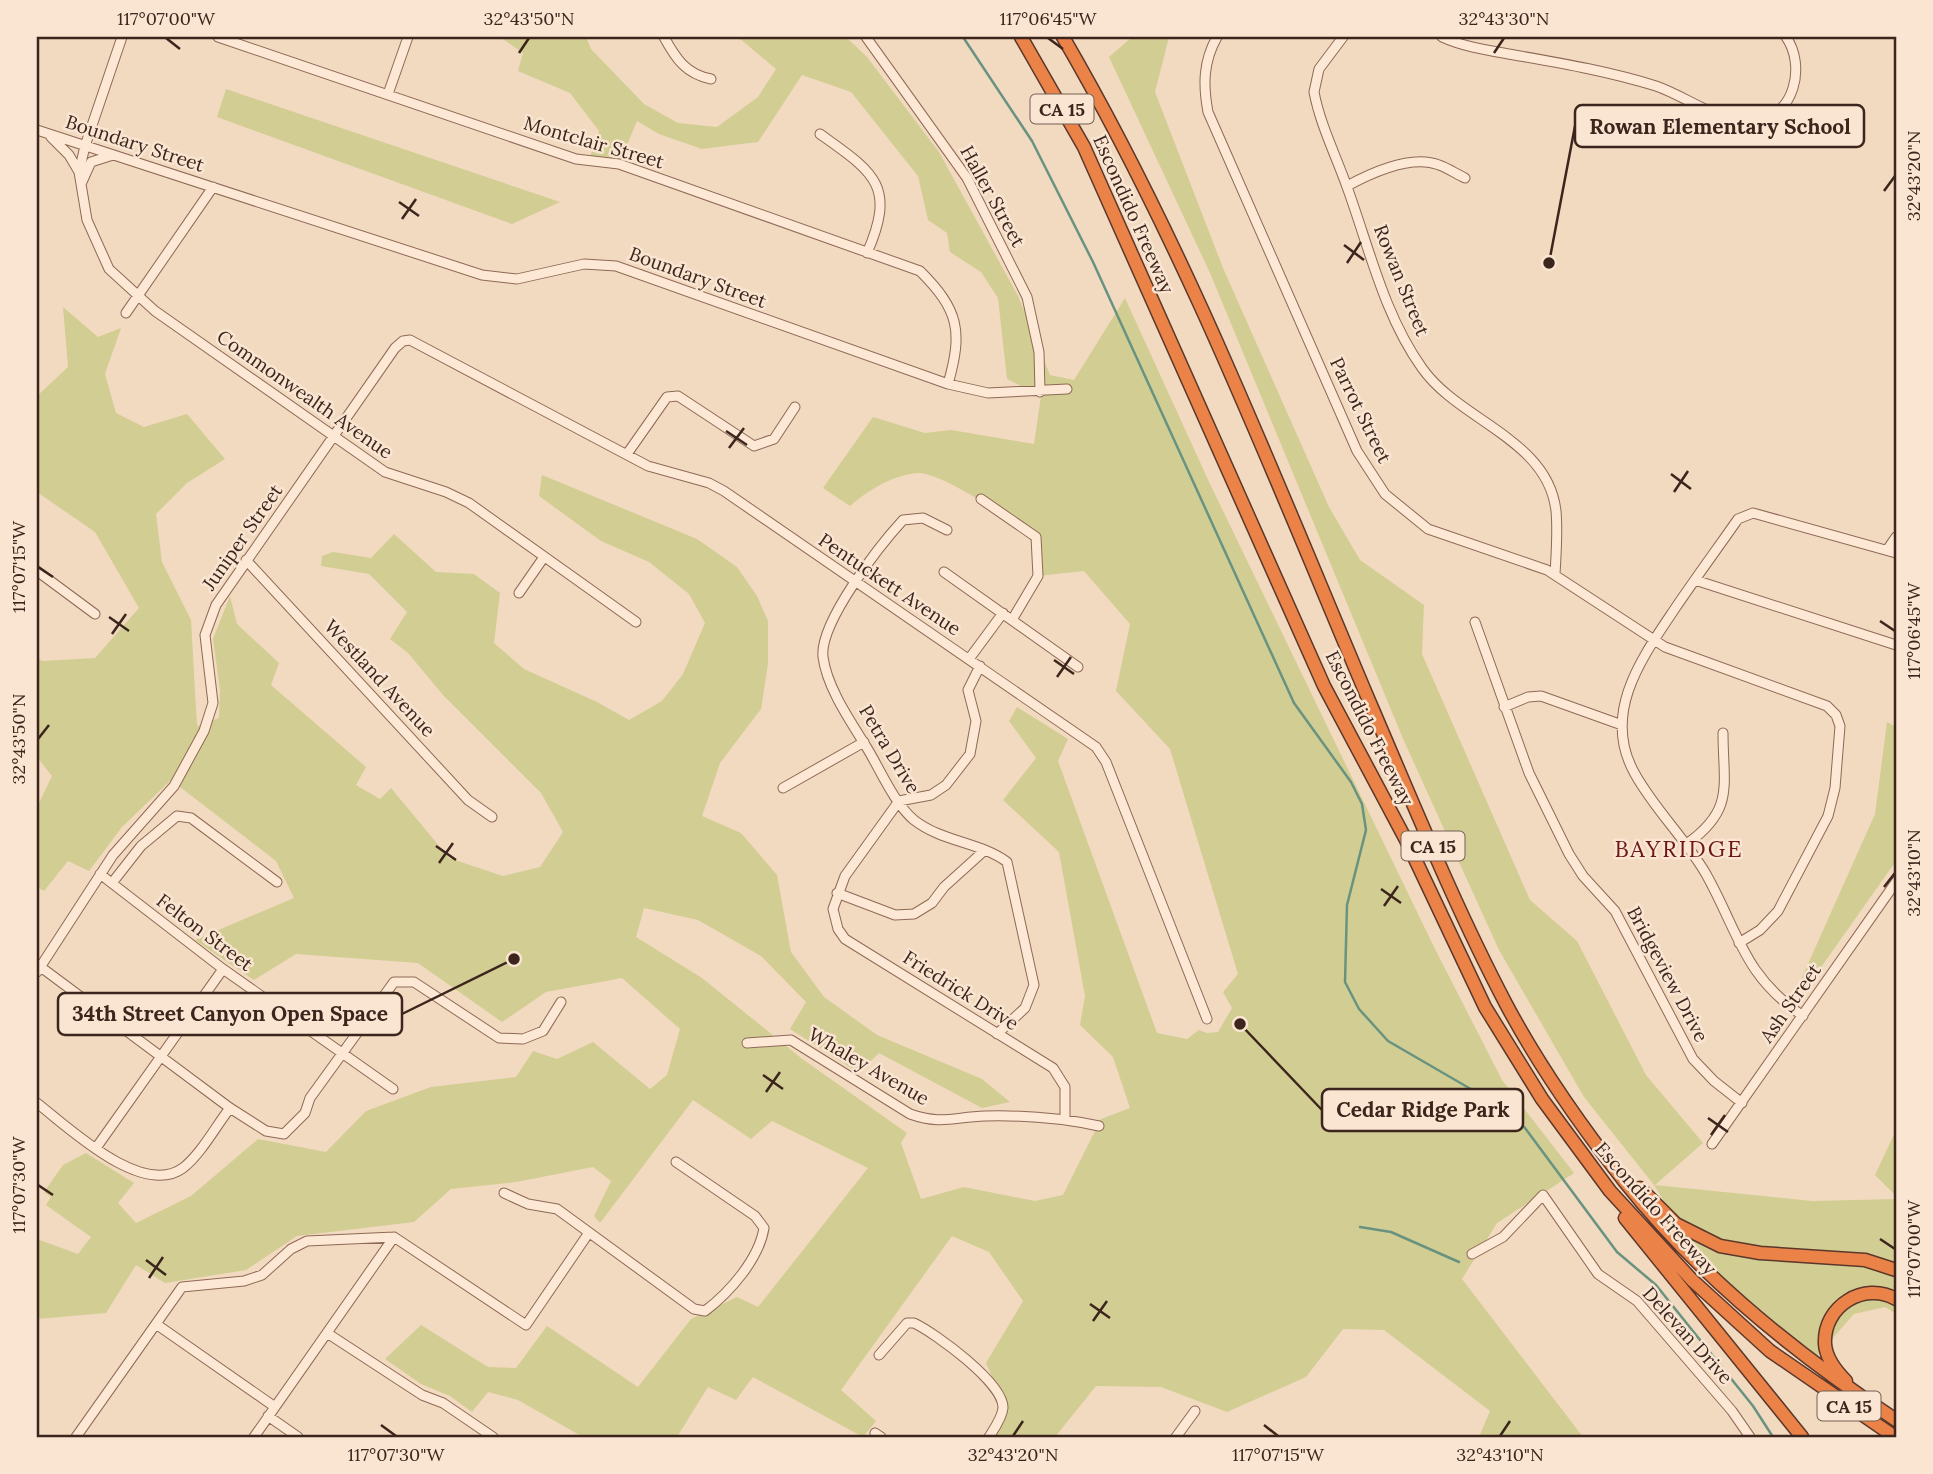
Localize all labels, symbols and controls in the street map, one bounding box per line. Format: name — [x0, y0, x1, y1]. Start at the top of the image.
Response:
text: 117°07'00"W — [117, 7, 216, 30]
text: 32°43'50"N — [484, 7, 574, 30]
text: 117°06'45"W — [1000, 7, 1098, 30]
text: 32°43'30"N — [1458, 7, 1550, 30]
road number: CA 15 — [1030, 94, 1094, 124]
callout: Rowan Elementary School — [1575, 105, 1864, 147]
street label: Boundary Street — [63, 109, 208, 177]
street label: Montclair Street — [521, 111, 667, 174]
text: Rowan Elementary School — [1589, 113, 1851, 140]
street label: Escondido Freeway — [1088, 131, 1180, 297]
text: 32°43'20"N — [1902, 131, 1925, 221]
street label: Haller Street — [955, 141, 1031, 251]
street label: Rowan Street — [1369, 221, 1435, 340]
street label: Boundary Street — [626, 241, 771, 313]
street label: Commonwealth Avenue — [212, 324, 398, 464]
street label: Parrot Street — [1325, 353, 1397, 467]
street label: Juniper Street — [196, 479, 288, 596]
text: 117°07'15"W — [7, 520, 30, 613]
street label: Pentuckett Avenue — [814, 528, 966, 640]
text: 117°06'45"W — [1902, 581, 1925, 679]
street label: Westland Avenue — [319, 614, 441, 742]
street label: Escondido Freeway — [1321, 646, 1419, 810]
text: 32°43'50"N — [7, 694, 30, 784]
street label: Petra Drive — [854, 700, 926, 798]
text: 32°43'10"N — [1902, 829, 1925, 917]
road number: CA 15 — [1402, 832, 1464, 860]
district label: BAYRIDGE — [1615, 834, 1743, 863]
street label: Felton Street — [152, 888, 258, 976]
street label: Bridgeview Drive — [1622, 902, 1714, 1046]
street label: Friedrick Drive — [899, 945, 1023, 1035]
street label: Ash Street — [1754, 958, 1826, 1048]
callout: 34th Street Canyon Open Space — [58, 993, 402, 1035]
text: 34th Street Canyon Open Space — [72, 1000, 388, 1027]
street label: Whaley Avenue — [804, 1022, 934, 1110]
callout: Cedar Ridge Park — [1322, 1089, 1523, 1131]
text: Cedar Ridge Park — [1336, 1096, 1510, 1123]
text: 117°07'30"W — [7, 1135, 30, 1233]
street label: Escondido Freeway — [1590, 1136, 1722, 1280]
text: 117°07'00"W — [1902, 1199, 1925, 1298]
street label: Delevan Drive — [1638, 1281, 1738, 1389]
road number: CA 15 — [1818, 1392, 1881, 1420]
text: 117°07'30"W — [348, 1443, 446, 1466]
text: 32°43'20"N — [968, 1443, 1058, 1466]
text: 117°07'15"W — [1232, 1443, 1325, 1466]
text: 32°43'10"N — [1456, 1443, 1544, 1466]

